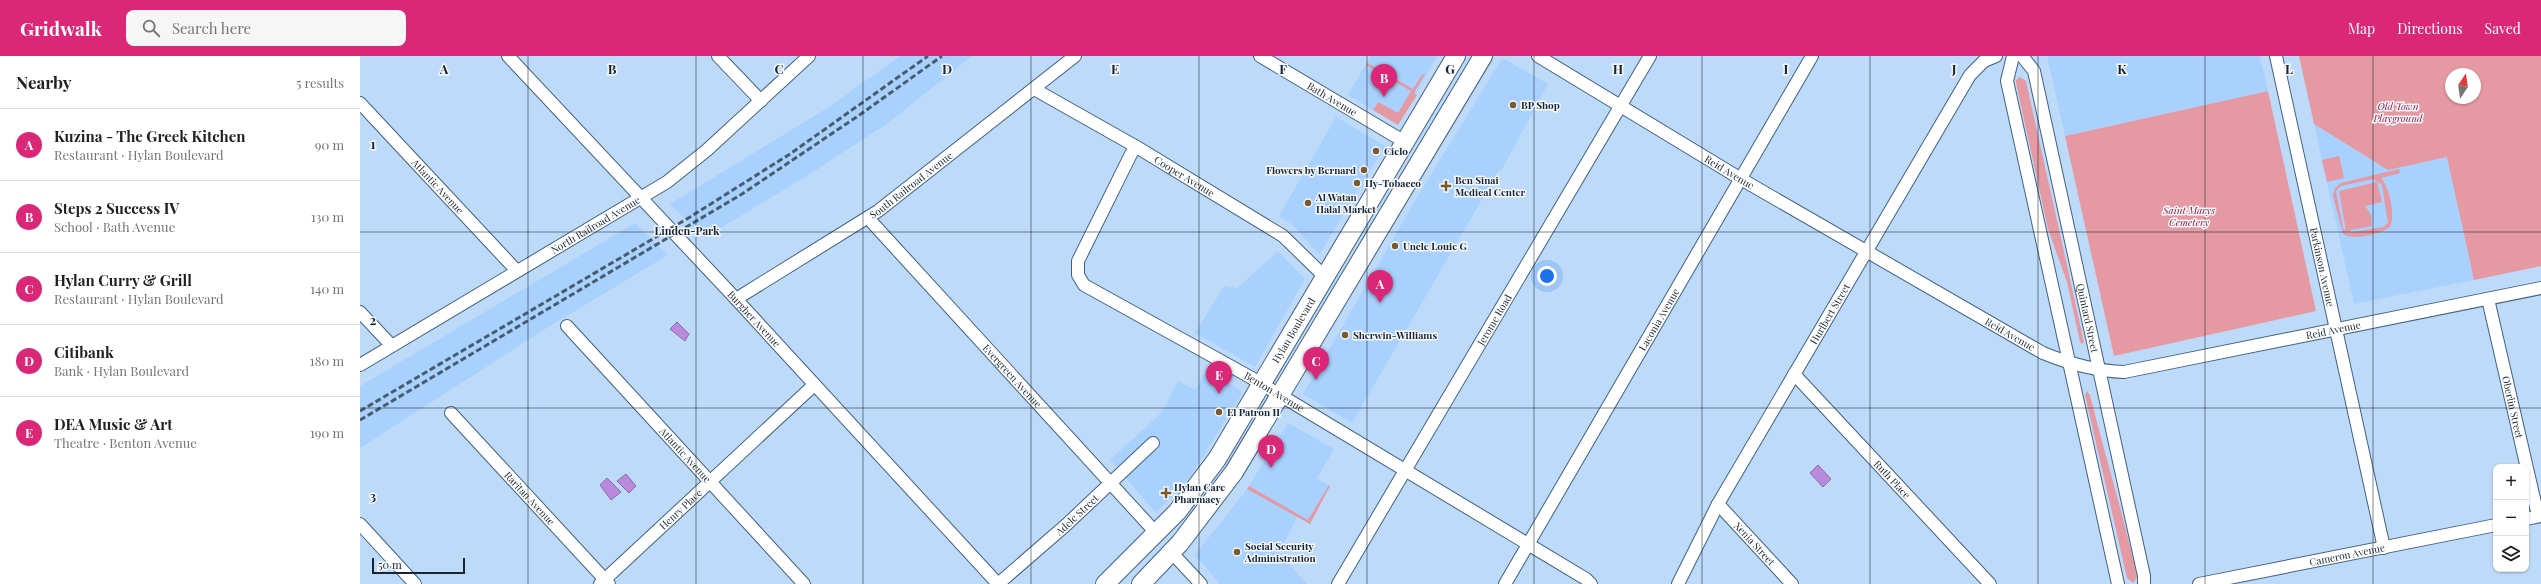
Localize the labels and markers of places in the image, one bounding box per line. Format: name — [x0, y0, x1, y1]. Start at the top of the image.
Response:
pin: B — [1371, 64, 1397, 97]
place label: BP Shop — [1521, 98, 1560, 112]
marker: BP Shop — [1508, 100, 1518, 110]
place label: Cielo — [1384, 144, 1408, 158]
marker: Cielo — [1371, 146, 1381, 156]
place label: Flowers by Bernard — [1266, 163, 1356, 177]
marker: Flowers by Bernard — [1359, 165, 1369, 175]
place label: Ben Sinai Medical Center — [1455, 173, 1525, 199]
place label: Hy-Tobacco — [1365, 176, 1421, 190]
marker: Hy-Tobacco — [1352, 178, 1362, 188]
marker: Ben Sinai Medical Center — [1440, 180, 1452, 192]
place label: Al Watan Halal Market — [1315, 190, 1376, 216]
marker: Al Watan Halal Market — [1303, 198, 1313, 208]
place label: Uncle Louie G — [1403, 239, 1468, 253]
marker: Uncle Louie G — [1390, 241, 1400, 251]
pin: A — [1367, 270, 1393, 303]
place label: Sherwin-Williams — [1353, 328, 1437, 342]
marker: Sherwin-Williams — [1340, 330, 1350, 340]
pin: C — [1303, 347, 1329, 380]
pin: E — [1206, 361, 1232, 394]
place label: El Patron II — [1227, 405, 1280, 419]
marker: El Patron II — [1214, 407, 1224, 417]
pin: D — [1258, 435, 1284, 468]
place label: Hylan Care Pharmacy — [1174, 480, 1225, 506]
marker: Hylan Care Pharmacy — [1161, 488, 1171, 498]
place label: Social Security Administration — [1244, 539, 1316, 565]
marker: Social Security Administration — [1232, 547, 1242, 557]

